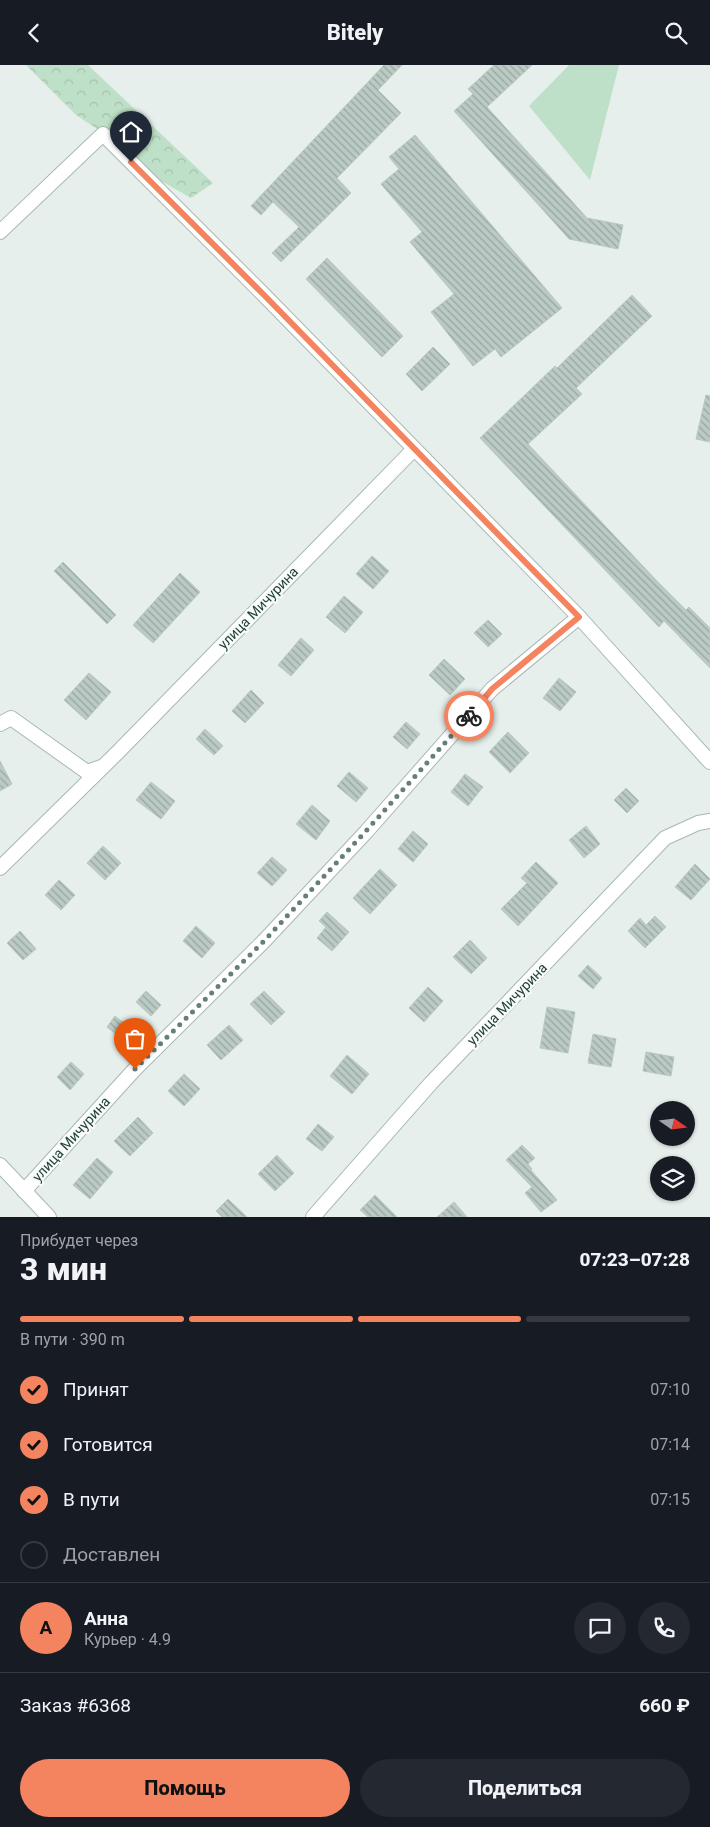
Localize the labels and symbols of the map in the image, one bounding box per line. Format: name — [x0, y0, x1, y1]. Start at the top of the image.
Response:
pin — [110, 111, 152, 162]
street label: улица Мичурина — [215, 564, 301, 652]
courier — [444, 691, 494, 741]
street label: улица Мичурина — [464, 960, 550, 1048]
pin — [114, 1018, 156, 1069]
street label: улица Мичурина — [29, 1093, 113, 1185]
north arrow — [650, 1101, 695, 1146]

